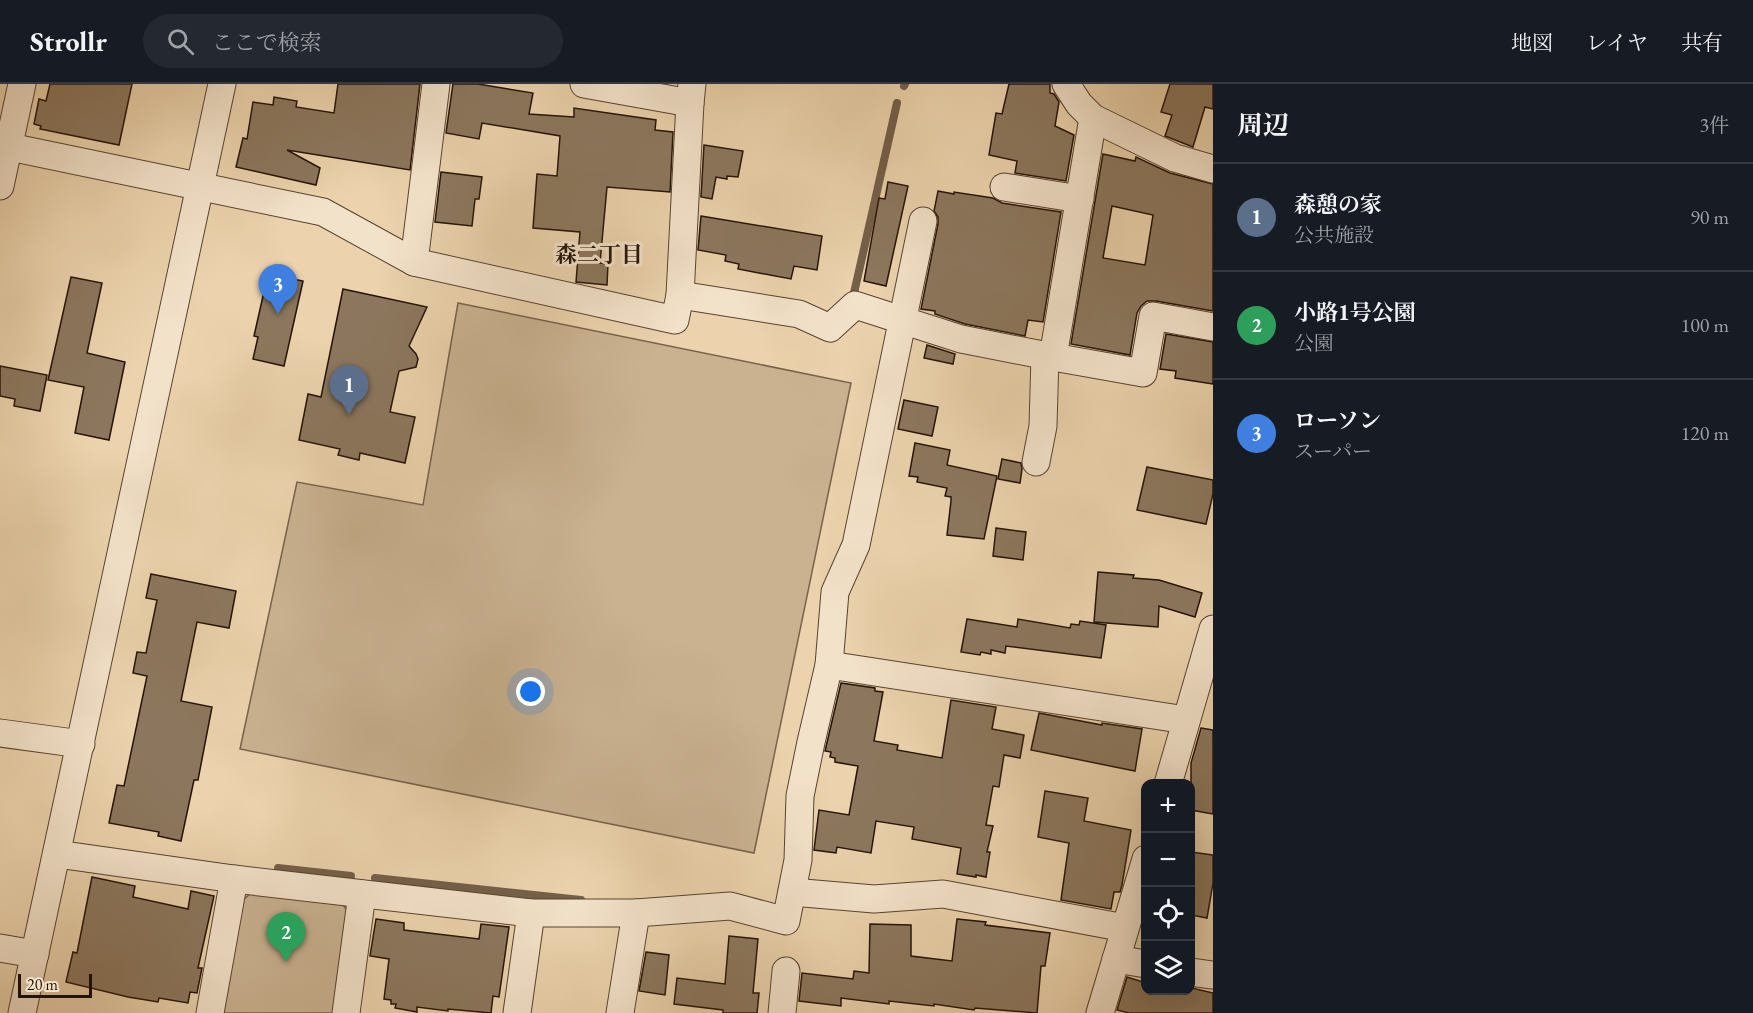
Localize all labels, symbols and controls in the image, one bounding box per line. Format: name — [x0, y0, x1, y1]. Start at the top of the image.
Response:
search box — [143, 14, 563, 68]
text: Strollr — [30, 23, 107, 59]
icon: search — [164, 25, 197, 58]
text: ここで検索 — [212, 28, 322, 57]
text: 地図 — [1511, 29, 1553, 56]
text: レイヤ — [1586, 29, 1648, 56]
text: 共有 — [1681, 29, 1723, 56]
text: 周辺 — [1237, 108, 1289, 142]
text: 3件 — [1699, 112, 1729, 138]
text: 森憩の家 — [1294, 190, 1382, 219]
text: 1 — [1251, 204, 1262, 230]
text: 90 m — [1690, 204, 1729, 230]
text: 公共施設 — [1294, 222, 1374, 248]
district label: 森二丁目 — [555, 240, 643, 269]
pin: 3 — [258, 264, 298, 314]
text: 小路1号公園 — [1294, 298, 1416, 327]
text: 2 — [1251, 312, 1262, 338]
text: 100 m — [1681, 312, 1729, 338]
text: 公園 — [1294, 330, 1334, 356]
pin: 1 — [330, 366, 368, 415]
text: ローソン — [1294, 406, 1381, 435]
text: 3 — [1251, 420, 1262, 446]
text: 120 m — [1681, 420, 1729, 446]
text: スーパー — [1294, 438, 1372, 464]
your location — [516, 677, 545, 706]
map controls — [1141, 779, 1195, 995]
button: + — [1141, 779, 1195, 833]
button: − — [1141, 833, 1195, 887]
button: locate — [1141, 887, 1195, 941]
pin: 2 — [266, 912, 306, 962]
button: layers — [1141, 941, 1195, 995]
scale bar — [18, 971, 92, 998]
text: 20 m — [27, 974, 58, 995]

